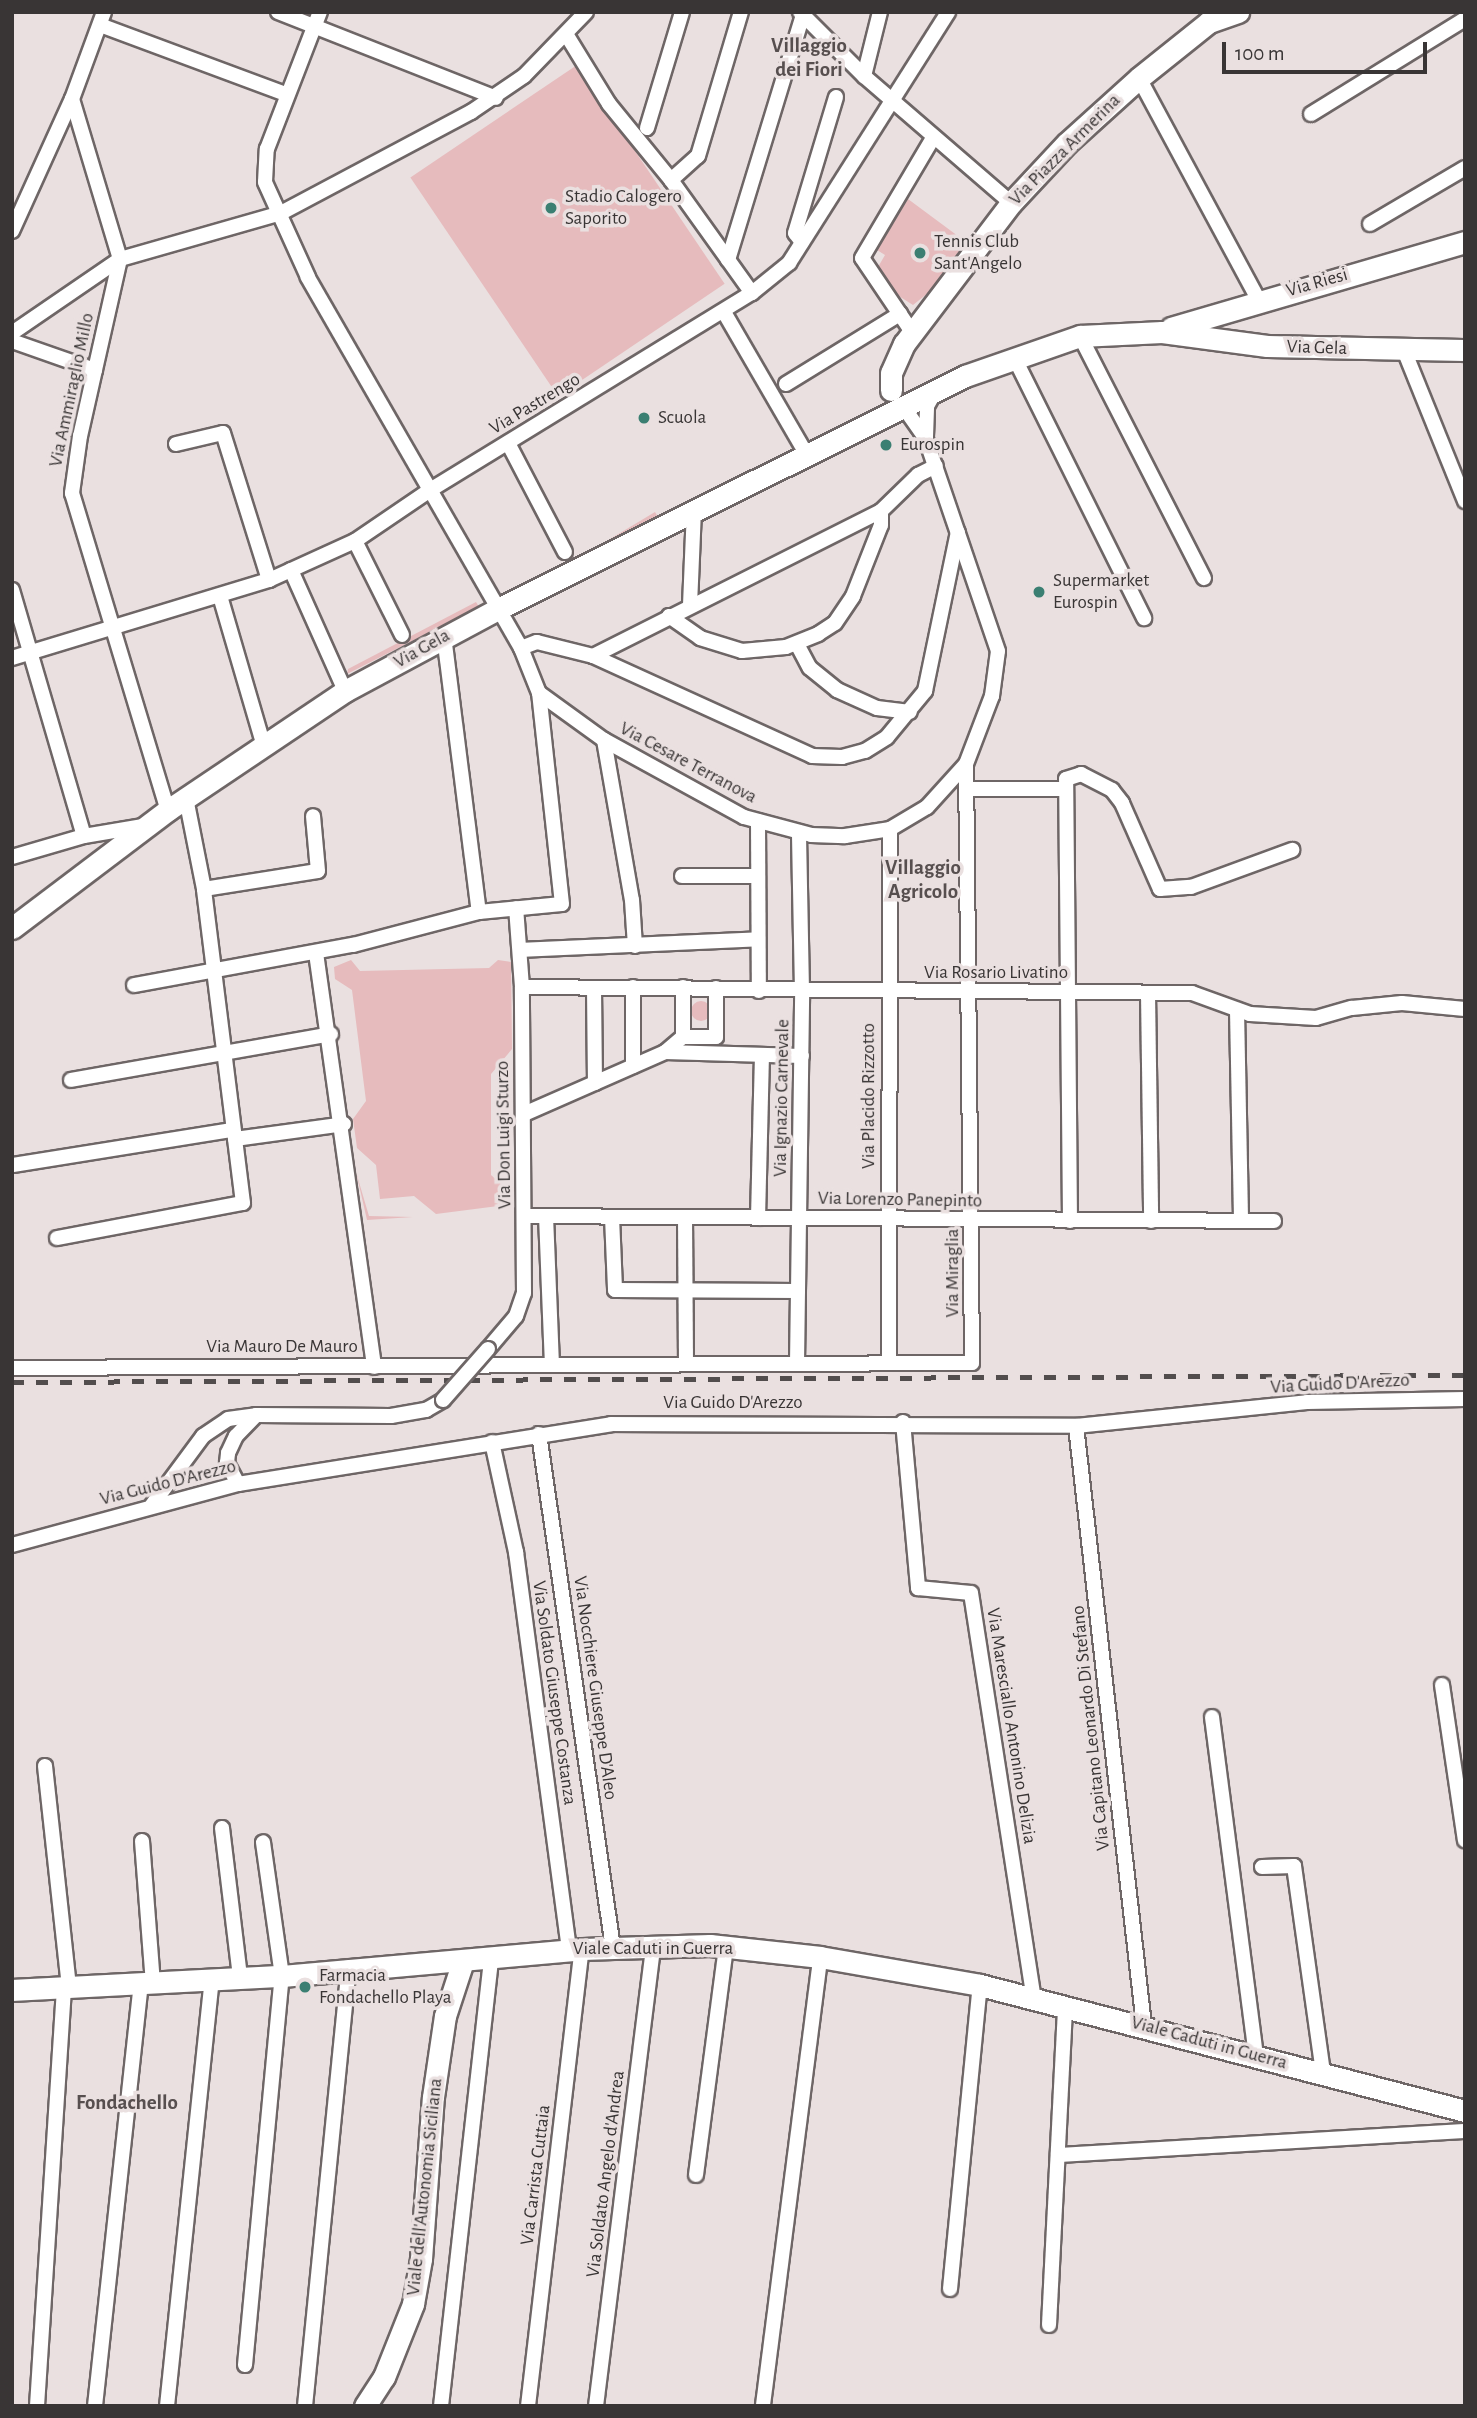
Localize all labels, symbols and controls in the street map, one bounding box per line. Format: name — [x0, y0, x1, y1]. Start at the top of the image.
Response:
scale bar — [1225, 28, 1430, 72]
district label: Villaggio dei Fiori — [771, 33, 847, 83]
text: 100 m — [1235, 43, 1285, 64]
street label: Via Piazza Armerina — [1005, 90, 1125, 210]
place label: Stadio Calogero Saporito — [565, 186, 682, 230]
marker: Stadio Calogero Saporito — [543, 200, 559, 216]
place label: Tennis Club Sant'Angelo — [934, 231, 1022, 275]
marker: Tennis Club Sant'Angelo — [912, 245, 928, 261]
street label: Via Riesi — [1284, 263, 1350, 303]
street label: Via Ammiraglio Millo — [45, 311, 99, 469]
street label: Via Gela — [1286, 336, 1348, 360]
street label: Via Pastrengo — [486, 368, 584, 440]
place label: Scuola — [658, 407, 706, 429]
marker: Scuola — [636, 410, 652, 426]
place label: Eurospin — [900, 434, 965, 456]
marker: Eurospin — [878, 437, 894, 453]
place label: Supermarket Eurospin — [1053, 570, 1149, 614]
marker: Supermarket Eurospin — [1031, 584, 1047, 600]
street label: Via Gela — [390, 624, 454, 674]
street label: Via Cesare Terranova — [616, 717, 760, 809]
district label: Villaggio Agricolo — [885, 855, 961, 905]
street label: Via Rosario Livatino — [924, 962, 1068, 984]
street label: Via Ignazio Carnevale — [769, 1019, 795, 1177]
street label: Via Placido Rizzotto — [858, 1023, 880, 1169]
street label: Via Don Luigi Sturzo — [491, 1061, 517, 1209]
street label: Via Lorenzo Panepinto — [818, 1187, 982, 1213]
street label: Via Miraglia — [942, 1229, 964, 1317]
street label: Via Mauro De Mauro — [206, 1336, 358, 1358]
street label: Via Guido D'Arezzo — [1270, 1369, 1410, 1399]
street label: Via Guido D'Arezzo — [663, 1392, 803, 1414]
street label: Via Guido D'Arezzo — [98, 1455, 238, 1511]
street label: Via Nocchiere Giuseppe D'Aleo — [568, 1575, 622, 1801]
street label: Via Soldato Giuseppe Costanza — [527, 1579, 581, 1807]
street label: Via Capitano Leonardo Di Stefano — [1067, 1604, 1115, 1852]
street label: Via Maresciallo Antonino Delizia — [981, 1606, 1041, 1846]
street label: Viale Caduti in Guerra — [573, 1938, 733, 1960]
place label: Farmacia Fondachello Playa — [319, 1965, 452, 2009]
marker: Farmacia Fondachello Playa — [297, 1979, 313, 1995]
street label: Viale Caduti in Guerra — [1129, 2011, 1289, 2075]
street label: Via Soldato Angelo d'Andrea — [582, 2069, 630, 2279]
street label: Viale dell'Autonomia Siciliana — [402, 2077, 448, 2297]
district label: Fondachello — [76, 2090, 178, 2116]
street label: Via Carrista Cuttaia — [516, 2104, 556, 2246]

